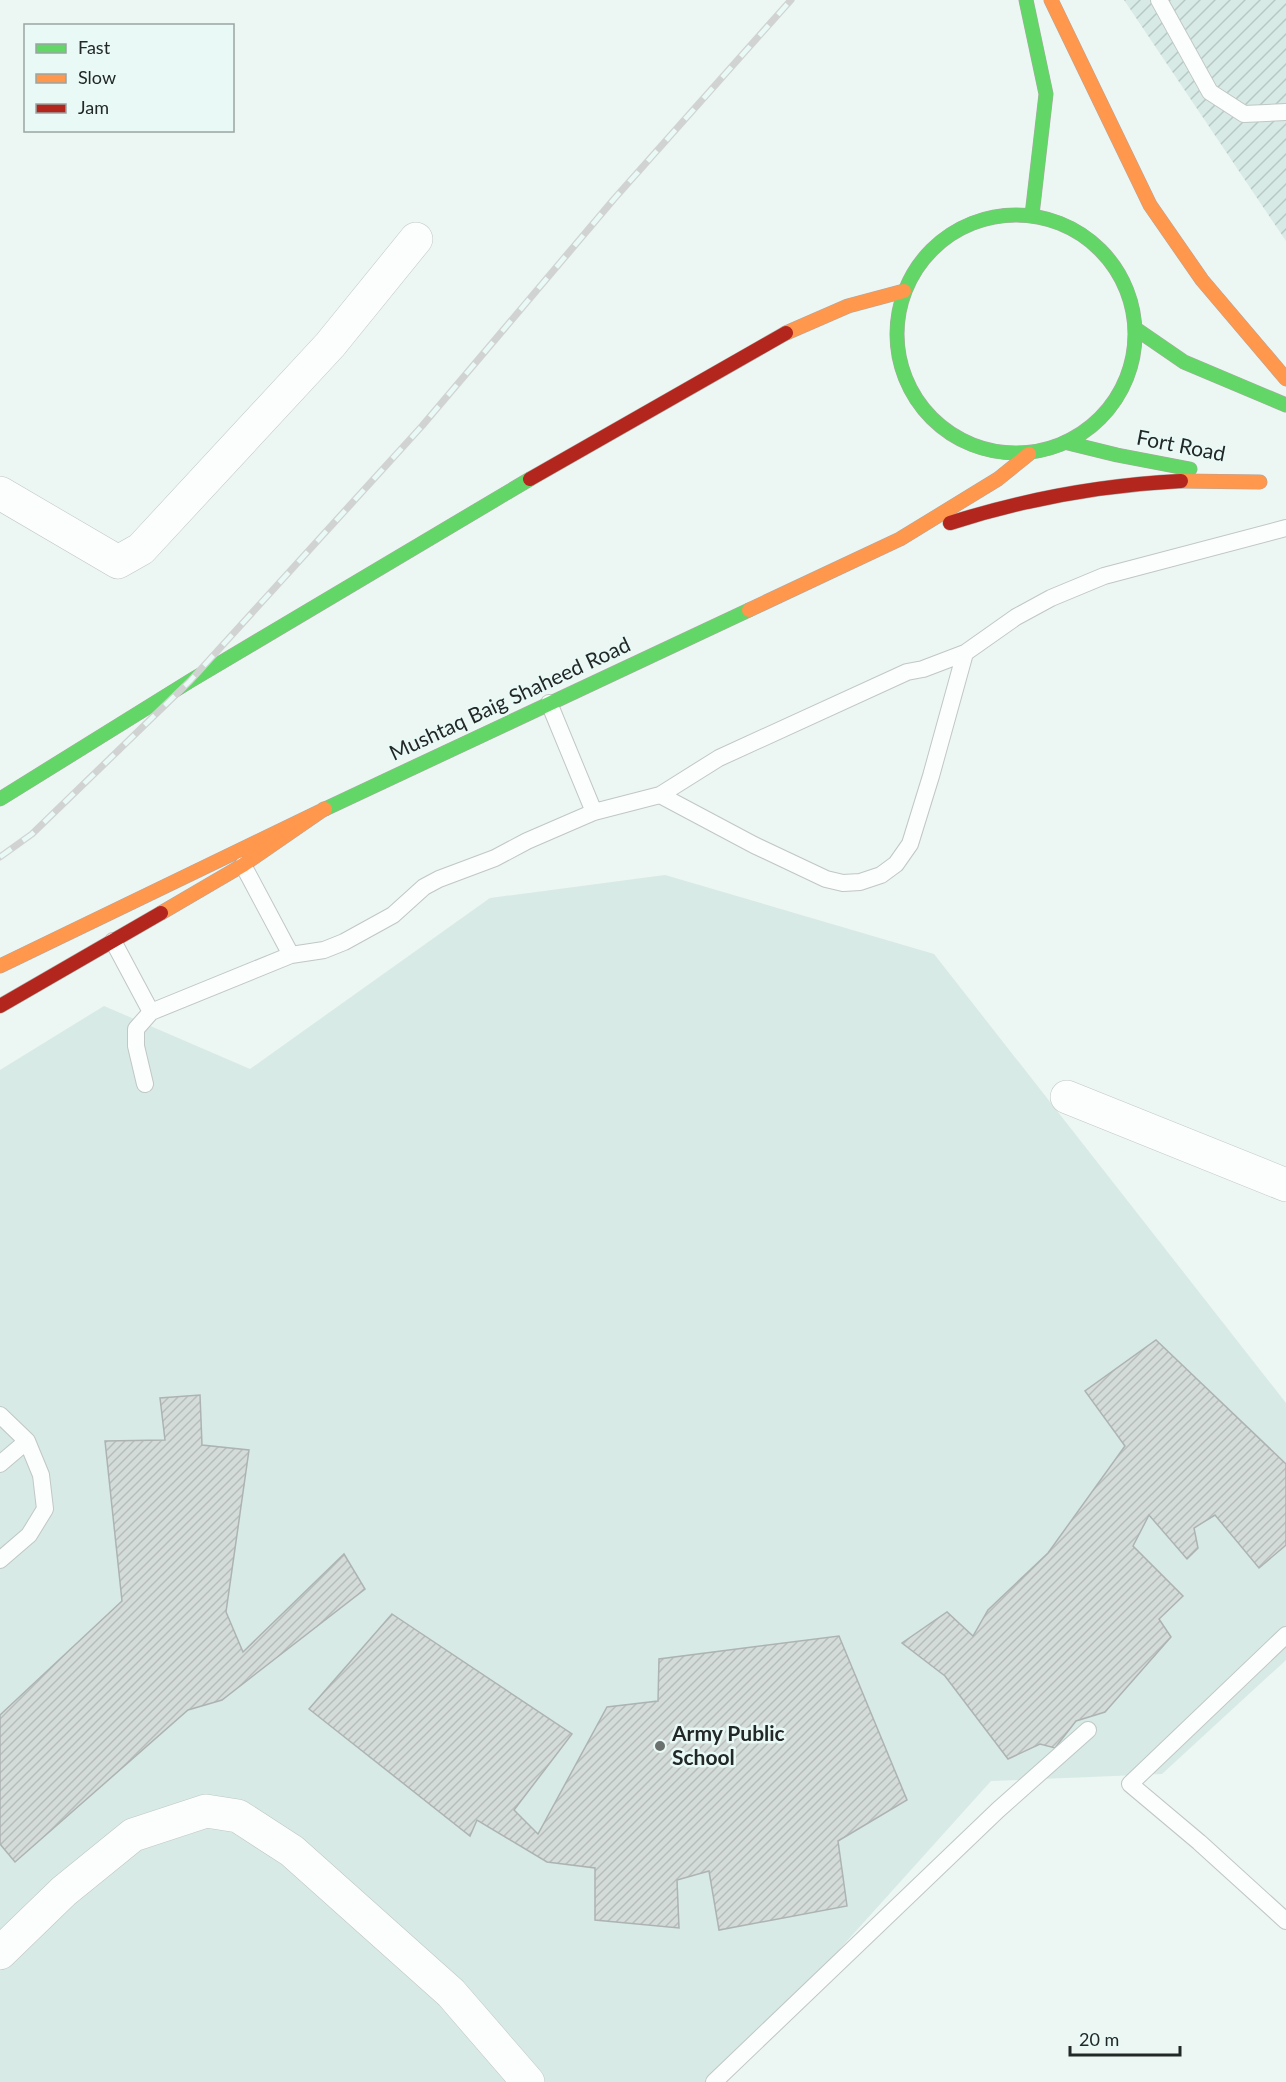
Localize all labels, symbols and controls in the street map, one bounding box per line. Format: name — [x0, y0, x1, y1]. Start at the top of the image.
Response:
legend — [24, 24, 234, 132]
text: Fast — [78, 36, 111, 58]
text: Slow — [78, 66, 116, 88]
text: Jam — [78, 96, 109, 118]
street label: Fort Road — [1135, 424, 1228, 465]
street label: Mushtaq Baig Shaheed Road — [385, 631, 634, 765]
place label: Army Public School — [671, 1720, 785, 1769]
marker: Army Public School — [653, 1739, 667, 1753]
scale bar — [1070, 2019, 1180, 2057]
text: 20 m — [1079, 2028, 1119, 2050]

